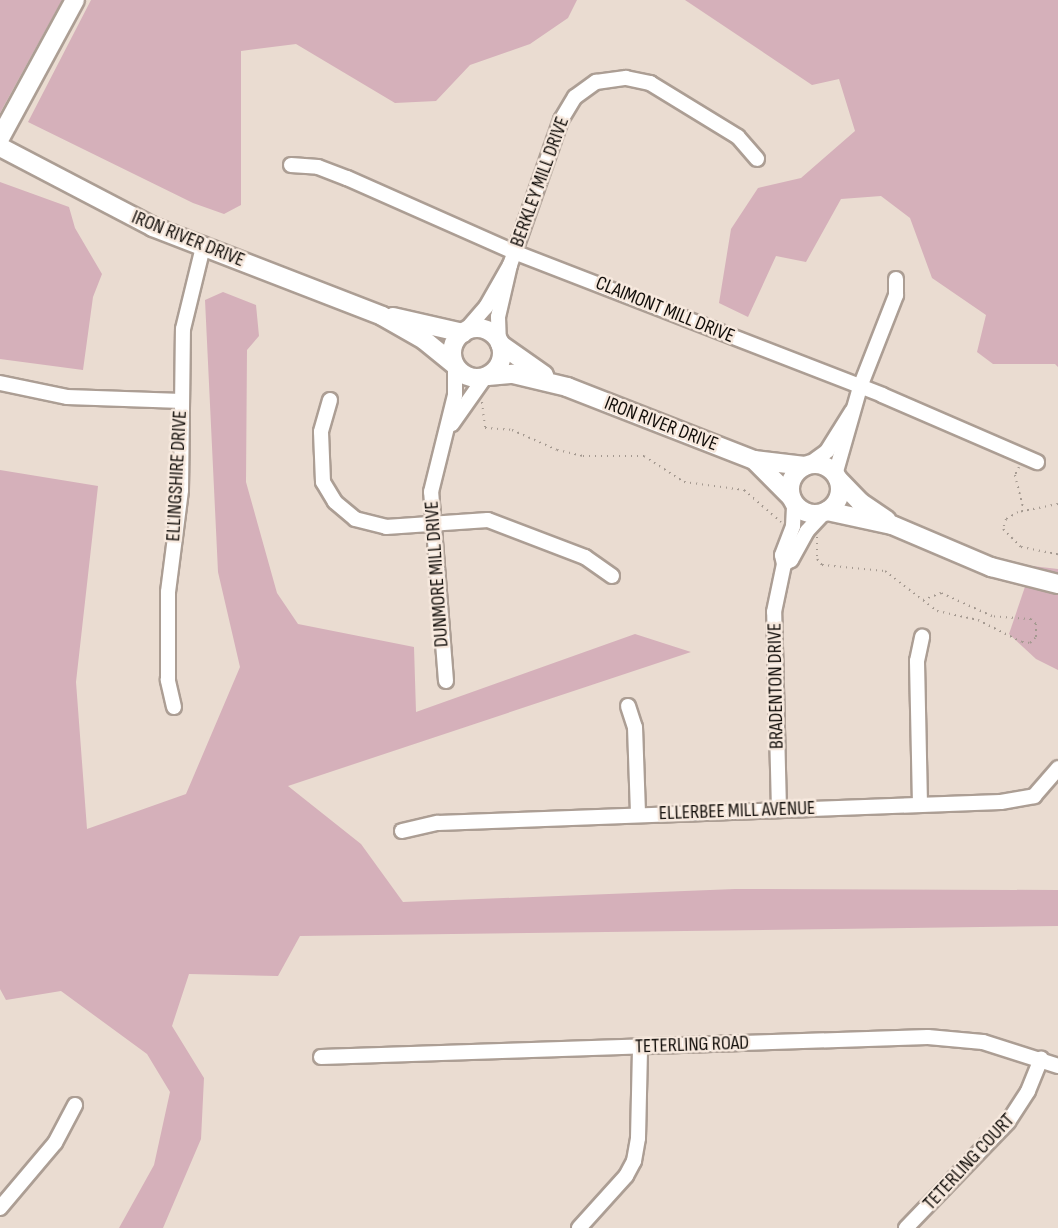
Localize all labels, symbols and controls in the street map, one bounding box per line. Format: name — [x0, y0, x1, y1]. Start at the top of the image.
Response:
street label: BERKLEY MILL DRIVE — [505, 114, 575, 250]
street label: IRON RIVER DRIVE — [128, 205, 248, 273]
street label: CLAIMONT MILL DRIVE — [592, 271, 738, 349]
street label: IRON RIVER DRIVE — [601, 391, 721, 457]
street label: ELLINGSHIRE DRIVE — [162, 410, 192, 542]
street label: DUNMORE MILL DRIVE — [420, 500, 454, 648]
street label: BRADENTON DRIVE — [763, 623, 789, 749]
street label: ELLERBEE MILL AVENUE — [658, 796, 816, 826]
street label: TETERLING ROAD — [635, 1031, 749, 1059]
street label: TETERLING COURT — [918, 1109, 1020, 1215]

